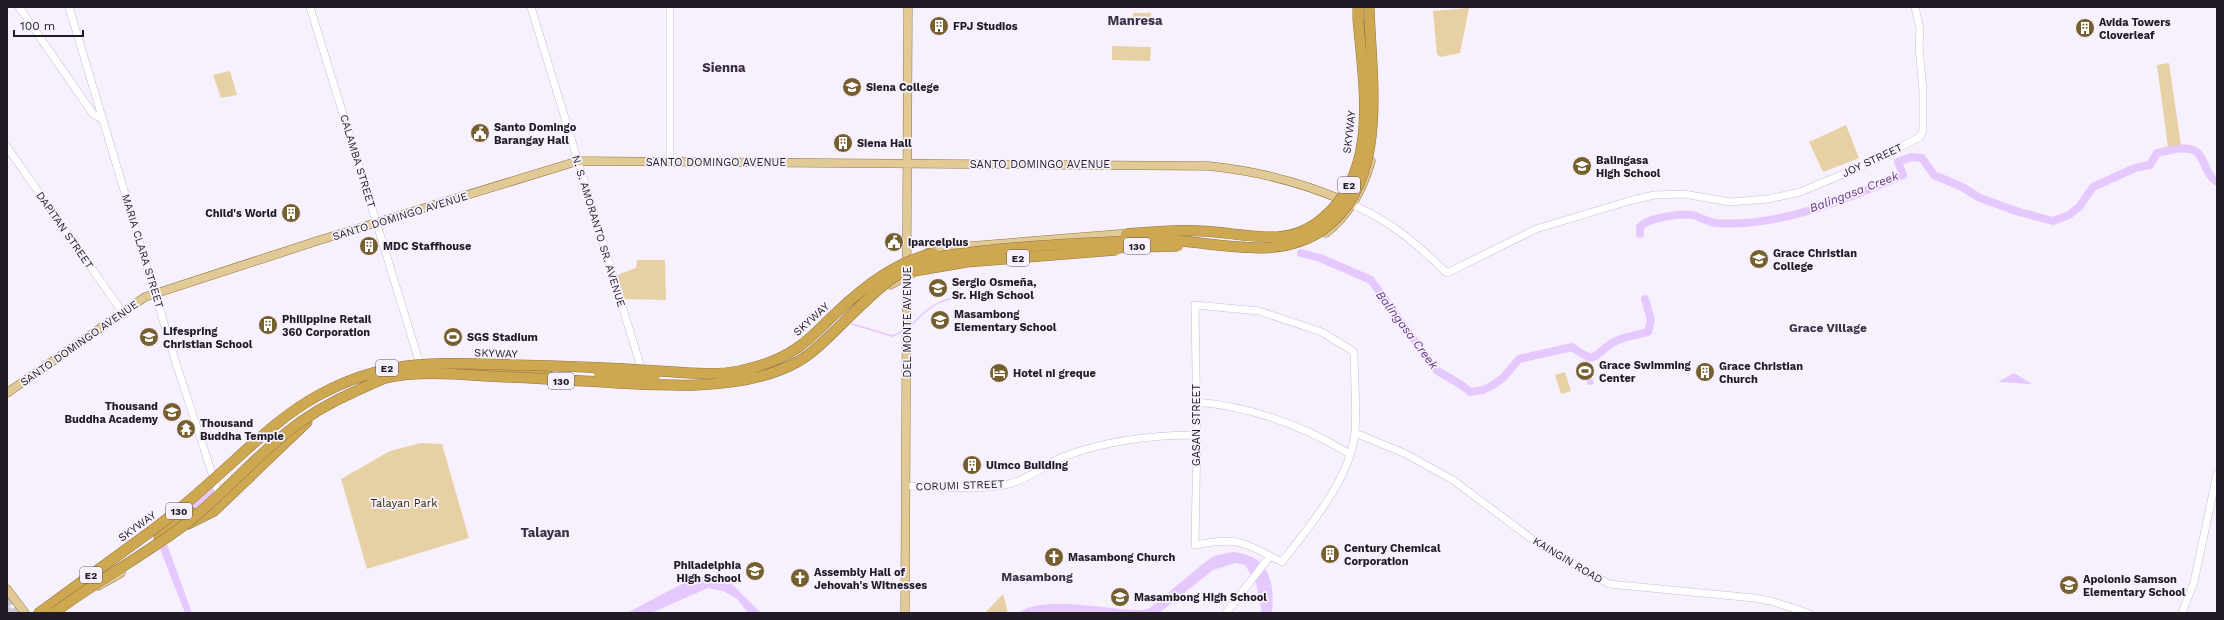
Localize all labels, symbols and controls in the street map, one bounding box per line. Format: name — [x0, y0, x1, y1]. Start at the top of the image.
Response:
scale bar — [14, 12, 83, 38]
district label: Manresa — [1108, 13, 1163, 28]
building icon: FPJ Studios — [928, 15, 950, 37]
place label: Avida Towers Cloverleaf — [2099, 16, 2171, 42]
building icon: Avida Towers Cloverleaf — [2074, 17, 2096, 39]
text: 100 m — [20, 19, 55, 33]
place label: FPJ Studios — [953, 20, 1018, 33]
district label: Sienna — [702, 60, 746, 75]
school or university icon: Siena College — [841, 76, 863, 98]
place label: Siena College — [866, 81, 939, 94]
street label: SKYWAY — [1340, 109, 1359, 154]
street label: CALAMBA STREET — [337, 113, 378, 210]
place label: Santo Domingo Barangay Hall — [494, 121, 577, 147]
public building icon: Santo Domingo Barangay Hall — [469, 122, 491, 144]
building icon: Siena Hall — [832, 132, 854, 154]
place label: Siena Hall — [857, 137, 912, 150]
street label: JOY STREET — [1840, 141, 1905, 180]
street label: N. S. AMORANTO SR. AVENUE — [569, 154, 628, 309]
place label: Balingasa High School — [1596, 154, 1661, 180]
school or university icon: Balingasa High School — [1571, 155, 1593, 177]
street label: SANTO DOMINGO AVENUE — [646, 156, 786, 169]
street label: SANTO DOMINGO AVENUE — [970, 158, 1110, 171]
water label: Balingasa Creek — [1808, 168, 1901, 215]
road number: E2 — [1338, 177, 1360, 193]
street label: DAPITAN STREET — [33, 189, 96, 272]
street label: SANTO DOMINGO AVENUE — [331, 190, 469, 243]
street label: MARIA CLARA STREET — [119, 193, 166, 310]
building icon: Child's World — [280, 202, 302, 224]
place label: Child's World — [205, 207, 277, 220]
public building icon: iparcelplus — [883, 231, 905, 253]
building icon: MDC Staffhouse — [358, 235, 380, 257]
place label: iparcelplus — [908, 236, 969, 249]
road number: 130 — [1124, 238, 1150, 254]
place label: MDC Staffhouse — [383, 240, 471, 253]
place label: Grace Christian College — [1773, 247, 1857, 273]
school or university icon: Grace Christian College — [1748, 248, 1770, 270]
road number: E2 — [1007, 250, 1029, 266]
street label: DEL MONTE AVENUE — [901, 266, 914, 378]
place label: Sergio Osmeña, Sr. High School — [952, 276, 1036, 302]
school or university icon: Sergio Osmeña, Sr. High School — [927, 277, 949, 299]
water label: Balingasa Creek — [1373, 288, 1441, 372]
street label: SANTO DOMINGO AVENUE — [18, 298, 141, 389]
street label: SKYWAY — [791, 300, 832, 339]
place label: Masambong Elementary School — [954, 308, 1057, 334]
school or university icon: Masambong Elementary School — [929, 309, 951, 331]
place label: Philippine Retail 360 Corporation — [282, 313, 372, 339]
building icon: Philippine Retail 360 Corporation — [257, 314, 279, 336]
district label: Grace Village — [1789, 321, 1867, 335]
place label: Lifespring Christian School — [163, 325, 253, 351]
school or university icon: Lifespring Christian School — [138, 326, 160, 348]
sports icon: SGS Stadium — [442, 326, 464, 348]
place label: SGS Stadium — [467, 331, 538, 344]
street label: SKYWAY — [474, 346, 519, 361]
place label: Grace Swimming Center — [1599, 359, 1692, 385]
road number: E2 — [376, 360, 398, 376]
sports icon: Grace Swimming Center — [1574, 360, 1596, 382]
place label: Grace Christian Church — [1719, 360, 1803, 386]
building icon: Grace Christian Church — [1694, 361, 1716, 383]
hotel icon: Hotel ni greque — [988, 362, 1010, 384]
place label: Hotel ni greque — [1013, 367, 1096, 380]
road number: 130 — [548, 373, 574, 389]
street label: GASAN STREET — [1190, 383, 1203, 466]
place label: Thousand Buddha Academy — [64, 400, 159, 426]
school or university icon: Thousand Buddha Academy — [161, 401, 183, 423]
place label: Thousand Buddha Temple — [200, 417, 284, 443]
temple icon: Thousand Buddha Temple — [175, 418, 197, 440]
building icon: Ulmco Building — [961, 454, 983, 476]
place label: Ulmco Building — [986, 459, 1069, 472]
street label: CORUMI STREET — [915, 477, 1005, 494]
park label: Talayan Park — [370, 497, 438, 510]
road number: 130 — [166, 503, 192, 519]
street label: SKYWAY — [116, 508, 159, 544]
district label: Talayan — [520, 525, 570, 540]
street label: KAINGIN ROAD — [1530, 534, 1605, 586]
place label: Century Chemical Corporation — [1344, 542, 1441, 568]
building icon: Century Chemical Corporation — [1319, 543, 1341, 565]
church icon: Masambong Church — [1043, 546, 1065, 568]
place label: Masambong Church — [1068, 551, 1176, 564]
place label: Philadelphia High School — [673, 559, 742, 585]
school or university icon: Philadelphia High School — [744, 560, 766, 582]
place label: Assembly Hall of Jehovah's Witnesses — [814, 566, 927, 592]
road number: E2 — [80, 567, 102, 583]
church icon: Assembly Hall of Jehovah's Witnesses — [789, 567, 811, 589]
district label: Masambong — [1001, 570, 1073, 584]
place label: Apolonio Samson Elementary School — [2083, 573, 2186, 599]
school or university icon: Apolonio Samson Elementary School — [2058, 574, 2080, 596]
school or university icon: Masambong High School — [1109, 586, 1131, 608]
place label: Masambong High School — [1134, 591, 1267, 604]

